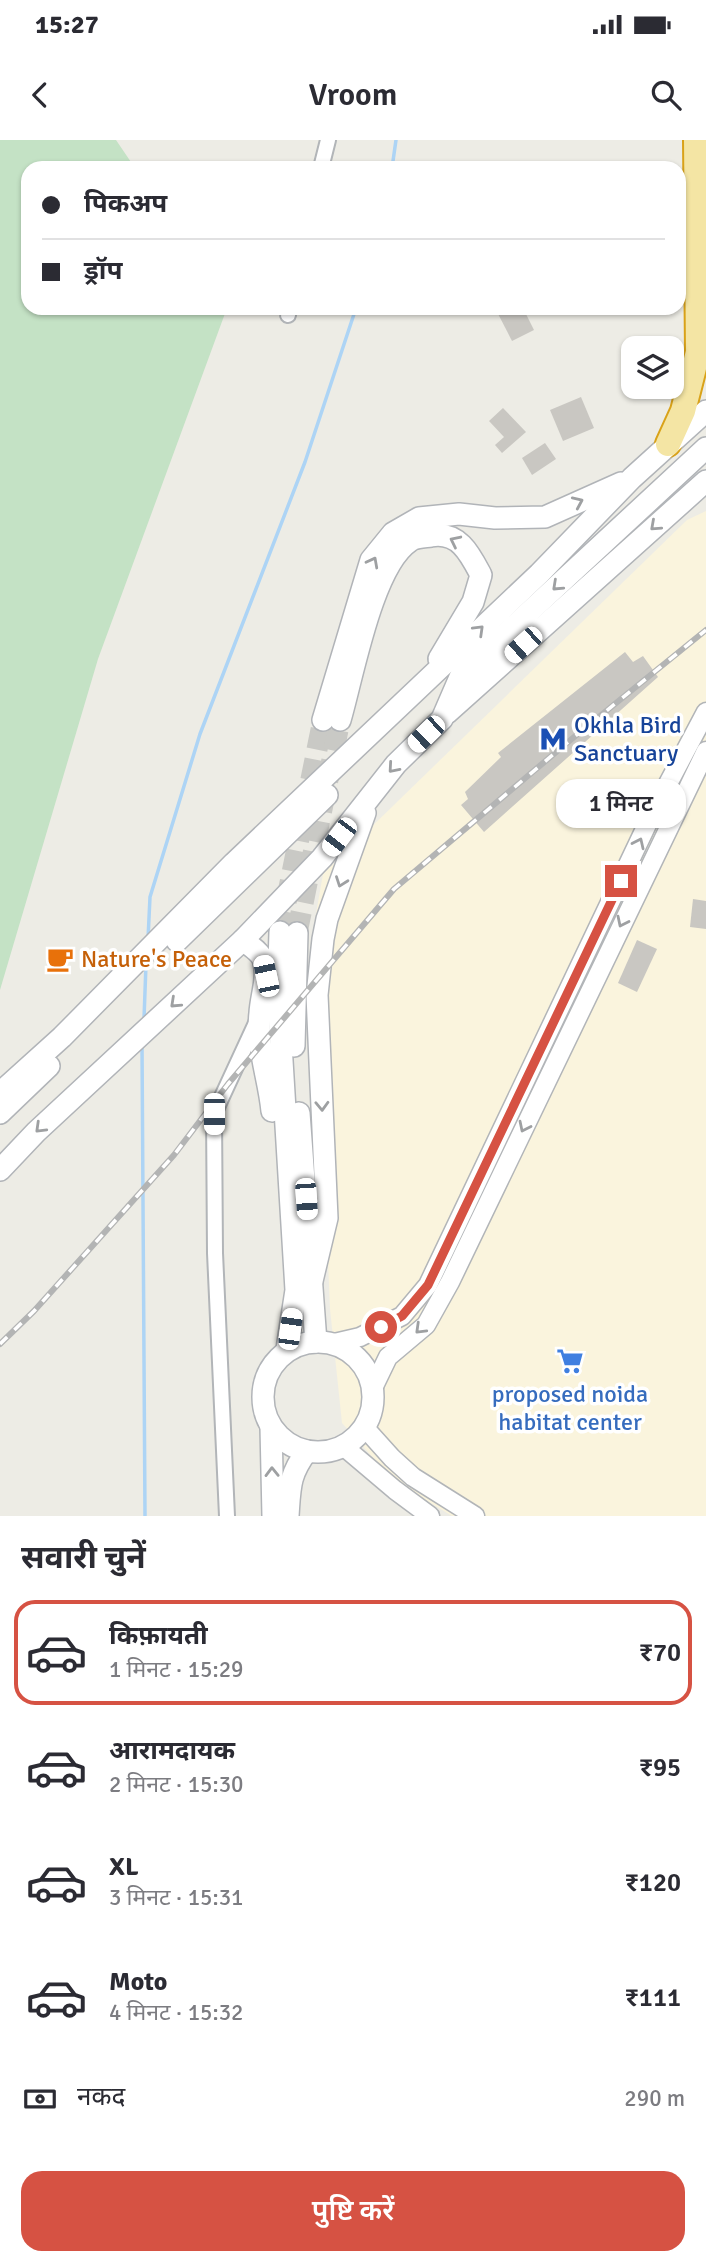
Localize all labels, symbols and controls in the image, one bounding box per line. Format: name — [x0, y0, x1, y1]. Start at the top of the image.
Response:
text: 15:27 — [35, 9, 99, 41]
text: Vroom — [309, 75, 397, 114]
icon: back — [21, 76, 59, 114]
icon: search — [647, 76, 685, 114]
text: पिकअप — [84, 188, 167, 220]
text: ड्रॉप — [84, 255, 122, 287]
map controls — [621, 336, 684, 399]
button: layers — [621, 336, 684, 399]
one-way arrow — [570, 496, 583, 510]
one-way arrow — [650, 518, 663, 530]
one-way arrow — [450, 536, 462, 550]
one-way arrow — [364, 556, 378, 569]
one-way arrow — [552, 577, 565, 590]
car — [501, 623, 546, 667]
one-way arrow — [471, 626, 484, 639]
place label: Okhla Bird Sanctuary — [574, 710, 682, 768]
car — [404, 712, 449, 756]
metro station icon: Okhla Bird Sanctuary — [538, 724, 568, 754]
one-way arrow — [389, 760, 401, 773]
callout: 1 मिनट — [556, 780, 686, 828]
text: 1 मिनट — [589, 789, 653, 818]
car — [318, 814, 361, 860]
one-way arrow — [630, 838, 644, 850]
route end — [605, 865, 637, 897]
one-way arrow — [335, 876, 349, 888]
one-way arrow — [616, 915, 630, 927]
cafe icon: Nature's Peace — [45, 944, 75, 974]
place label: Nature's Peace — [81, 944, 232, 974]
car — [252, 953, 281, 999]
one-way arrow — [170, 995, 183, 1008]
car — [204, 1093, 225, 1135]
one-way arrow — [314, 1101, 329, 1112]
one-way arrow — [35, 1120, 48, 1133]
one-way arrow — [518, 1120, 532, 1132]
car — [295, 1177, 318, 1221]
car — [277, 1307, 304, 1351]
route start — [365, 1311, 397, 1343]
one-way arrow — [415, 1320, 428, 1333]
supermarket icon: proposed noida habitat center — [555, 1346, 585, 1376]
place label: proposed noida habitat center — [492, 1379, 648, 1437]
one-way arrow — [265, 1466, 280, 1477]
text: सवारी चुनें — [21, 1538, 146, 1577]
text: किफ़ायती — [109, 1620, 208, 1652]
icon: car — [25, 1621, 88, 1684]
text: ₹70 — [639, 1637, 681, 1669]
text: 1 मिनट · 15:29 — [109, 1655, 244, 1684]
text: आरामदायक — [109, 1735, 235, 1767]
icon: car — [25, 1736, 88, 1799]
text: ₹95 — [639, 1752, 681, 1784]
text: 2 मिनट · 15:30 — [109, 1770, 244, 1799]
icon: car — [25, 1851, 88, 1914]
text: XL — [109, 1851, 139, 1883]
text: ₹120 — [625, 1867, 681, 1899]
text: 3 मिनट · 15:31 — [109, 1883, 244, 1912]
icon: car — [25, 1966, 88, 2029]
text: Moto — [109, 1966, 167, 1998]
text: ₹111 — [625, 1982, 681, 2014]
text: 4 मिनट · 15:32 — [109, 1998, 244, 2027]
icon: cash — [21, 2080, 59, 2118]
text: नकद — [77, 2081, 125, 2113]
text: 290 m — [624, 2084, 685, 2113]
button: पुष्टि करें — [21, 2171, 685, 2251]

